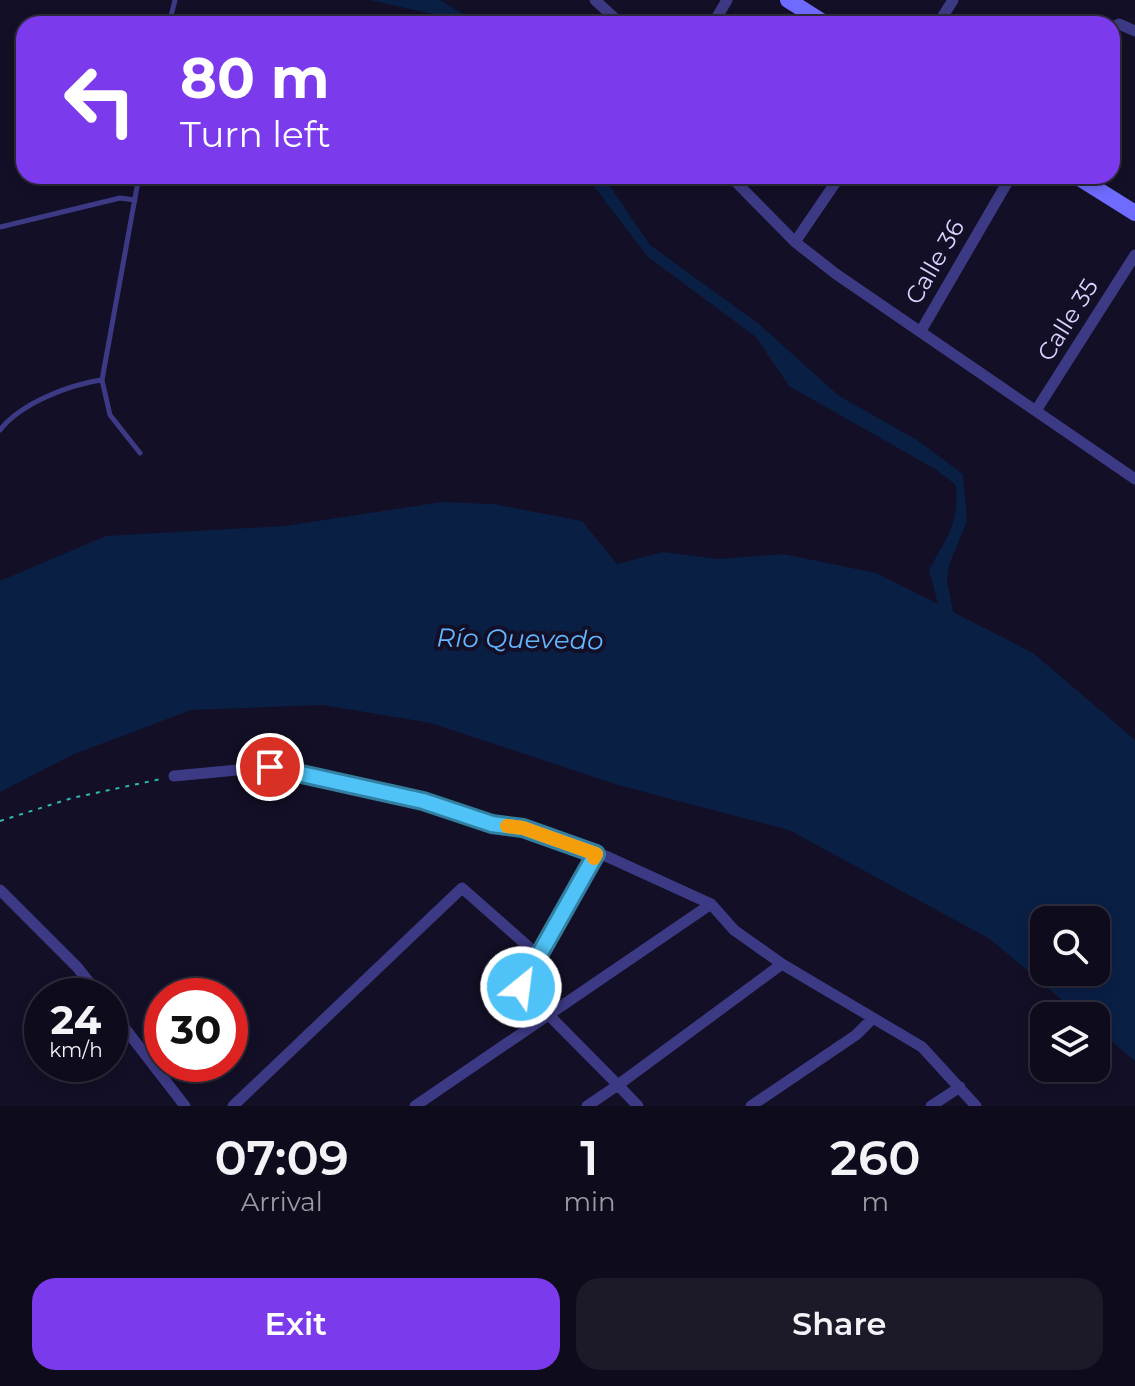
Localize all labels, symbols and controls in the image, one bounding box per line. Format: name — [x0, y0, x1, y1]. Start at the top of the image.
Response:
text: 80 m — [180, 44, 330, 112]
icon: left — [48, 48, 152, 152]
text: Turn left — [180, 112, 331, 156]
street label: Calle 36 — [899, 214, 970, 309]
street label: Calle 35 — [1031, 273, 1104, 366]
water label: Río Quevedo — [436, 622, 604, 656]
pin — [236, 733, 304, 801]
icon: arrive — [248, 745, 292, 789]
map controls — [1030, 906, 1110, 1082]
button: search — [1030, 906, 1110, 986]
position arrow — [479, 945, 563, 1029]
speed limit sign: 30 — [144, 978, 248, 1082]
text: 24 — [51, 995, 101, 1044]
button: layers — [1030, 1002, 1110, 1082]
text: km/h — [49, 1038, 103, 1062]
text: 07:09 — [215, 1129, 349, 1187]
text: 1 — [580, 1129, 599, 1187]
text: 260 — [830, 1129, 920, 1187]
text: Arrival — [241, 1186, 323, 1218]
text: min — [563, 1186, 616, 1218]
text: m — [861, 1186, 889, 1218]
button: Exit — [32, 1278, 560, 1370]
button: Share — [576, 1278, 1103, 1370]

